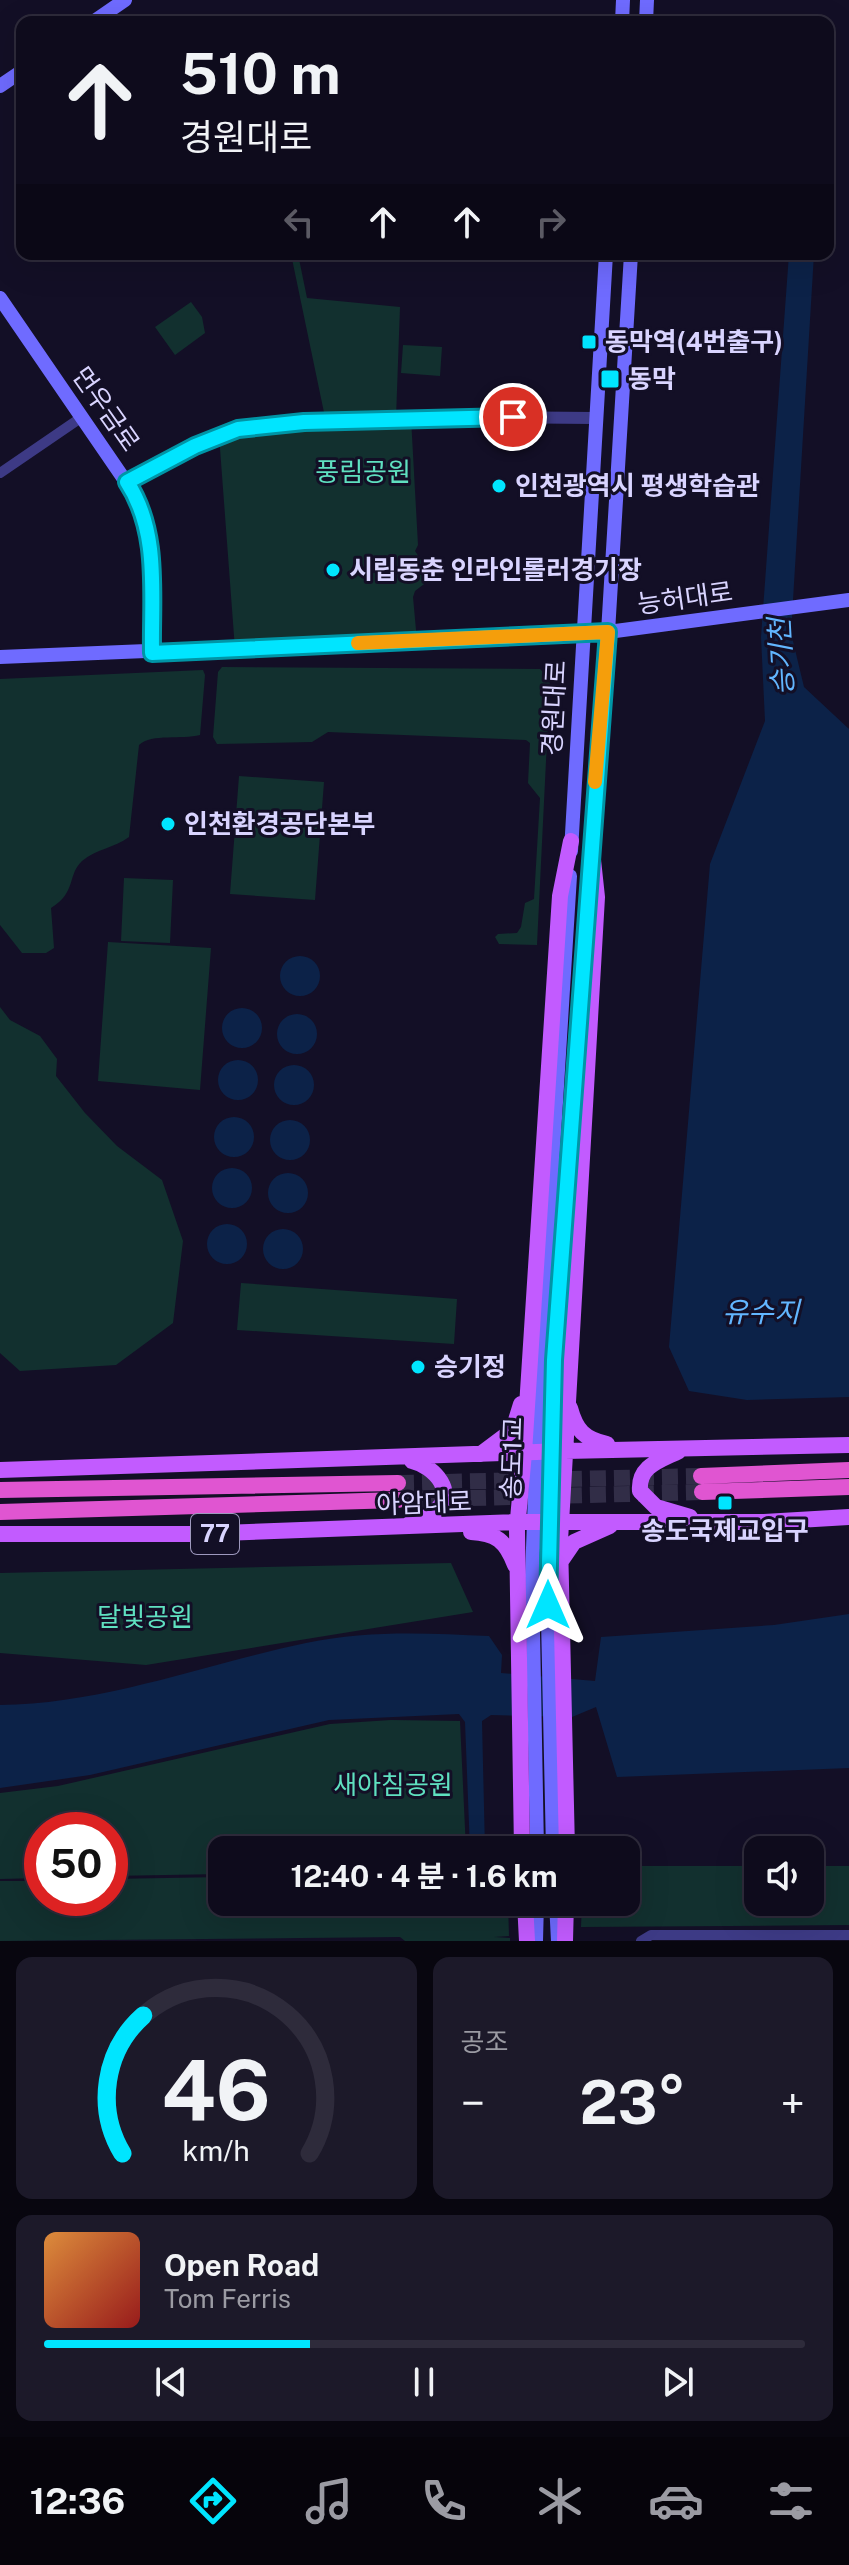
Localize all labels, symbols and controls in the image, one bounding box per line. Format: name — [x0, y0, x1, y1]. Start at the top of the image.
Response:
text: 510 m — [180, 41, 341, 107]
icon: ahead — [48, 48, 152, 152]
text: 경원대로 — [180, 116, 312, 158]
icon: left — [277, 200, 321, 244]
icon: ahead — [361, 200, 405, 244]
icon: ahead — [445, 200, 489, 244]
icon: right — [529, 200, 573, 244]
place label: 동막역(4번출구) — [605, 326, 783, 357]
marker: 동막역(4번출구) — [580, 333, 598, 351]
street label: 먼우금로 — [66, 361, 147, 457]
place label: 동막 — [628, 363, 676, 394]
marker: 동막 — [599, 368, 621, 390]
pin — [479, 383, 547, 451]
icon: arrive — [491, 395, 535, 439]
park label: 풍림공원 — [315, 456, 411, 487]
place label: 인천광역시 평생학습관 — [515, 470, 760, 501]
marker: 인천광역시 평생학습관 — [490, 477, 508, 495]
place label: 시립동춘 인라인롤러경기장 — [349, 554, 642, 585]
marker: 시립동춘 인라인롤러경기장 — [324, 561, 342, 579]
street label: 능허대로 — [635, 575, 734, 620]
water label: 승기천 — [762, 614, 799, 696]
street label: 경원대로 — [536, 659, 571, 757]
place label: 인천환경공단본부 — [184, 808, 375, 839]
marker: 인천환경공단본부 — [159, 815, 177, 833]
water label: 유수지 — [722, 1295, 802, 1328]
place label: 승기정 — [434, 1351, 506, 1382]
marker: 승기정 — [409, 1358, 427, 1376]
street label: 송도1교 — [495, 1416, 528, 1500]
street label: 아암대로 — [376, 1485, 472, 1520]
marker: 송도국제교입구 — [716, 1494, 734, 1512]
road number: 77 — [191, 1514, 239, 1554]
place label: 송도국제교입구 — [641, 1515, 809, 1546]
position arrow — [506, 1563, 590, 1647]
park label: 달빛공원 — [97, 1601, 193, 1632]
park label: 새아침공원 — [333, 1769, 453, 1800]
speed limit sign: 50 — [24, 1812, 128, 1916]
map controls — [744, 1836, 824, 1916]
button: sound — [744, 1836, 824, 1916]
text: 12:40 · 4 분 · 1.6 km — [290, 1858, 558, 1894]
text: 공조 — [461, 2026, 508, 2057]
text: 46 — [161, 2041, 271, 2139]
text: 23° — [580, 2067, 686, 2138]
text: − — [461, 2077, 485, 2129]
text: + — [781, 2077, 805, 2129]
text: km/h — [183, 2134, 250, 2167]
text: Open Road — [164, 2247, 319, 2283]
text: Tom Ferris — [164, 2283, 291, 2314]
icon: previous — [149, 2360, 193, 2404]
icon: pause — [402, 2360, 446, 2404]
icon: next — [656, 2360, 700, 2404]
icon: directions — [185, 2473, 241, 2529]
icon: music — [301, 2473, 357, 2529]
icon: phone — [416, 2473, 472, 2529]
icon: climate — [532, 2473, 588, 2529]
icon: car — [648, 2473, 704, 2529]
icon: filters — [763, 2473, 819, 2529]
text: 12:36 — [30, 2480, 125, 2522]

